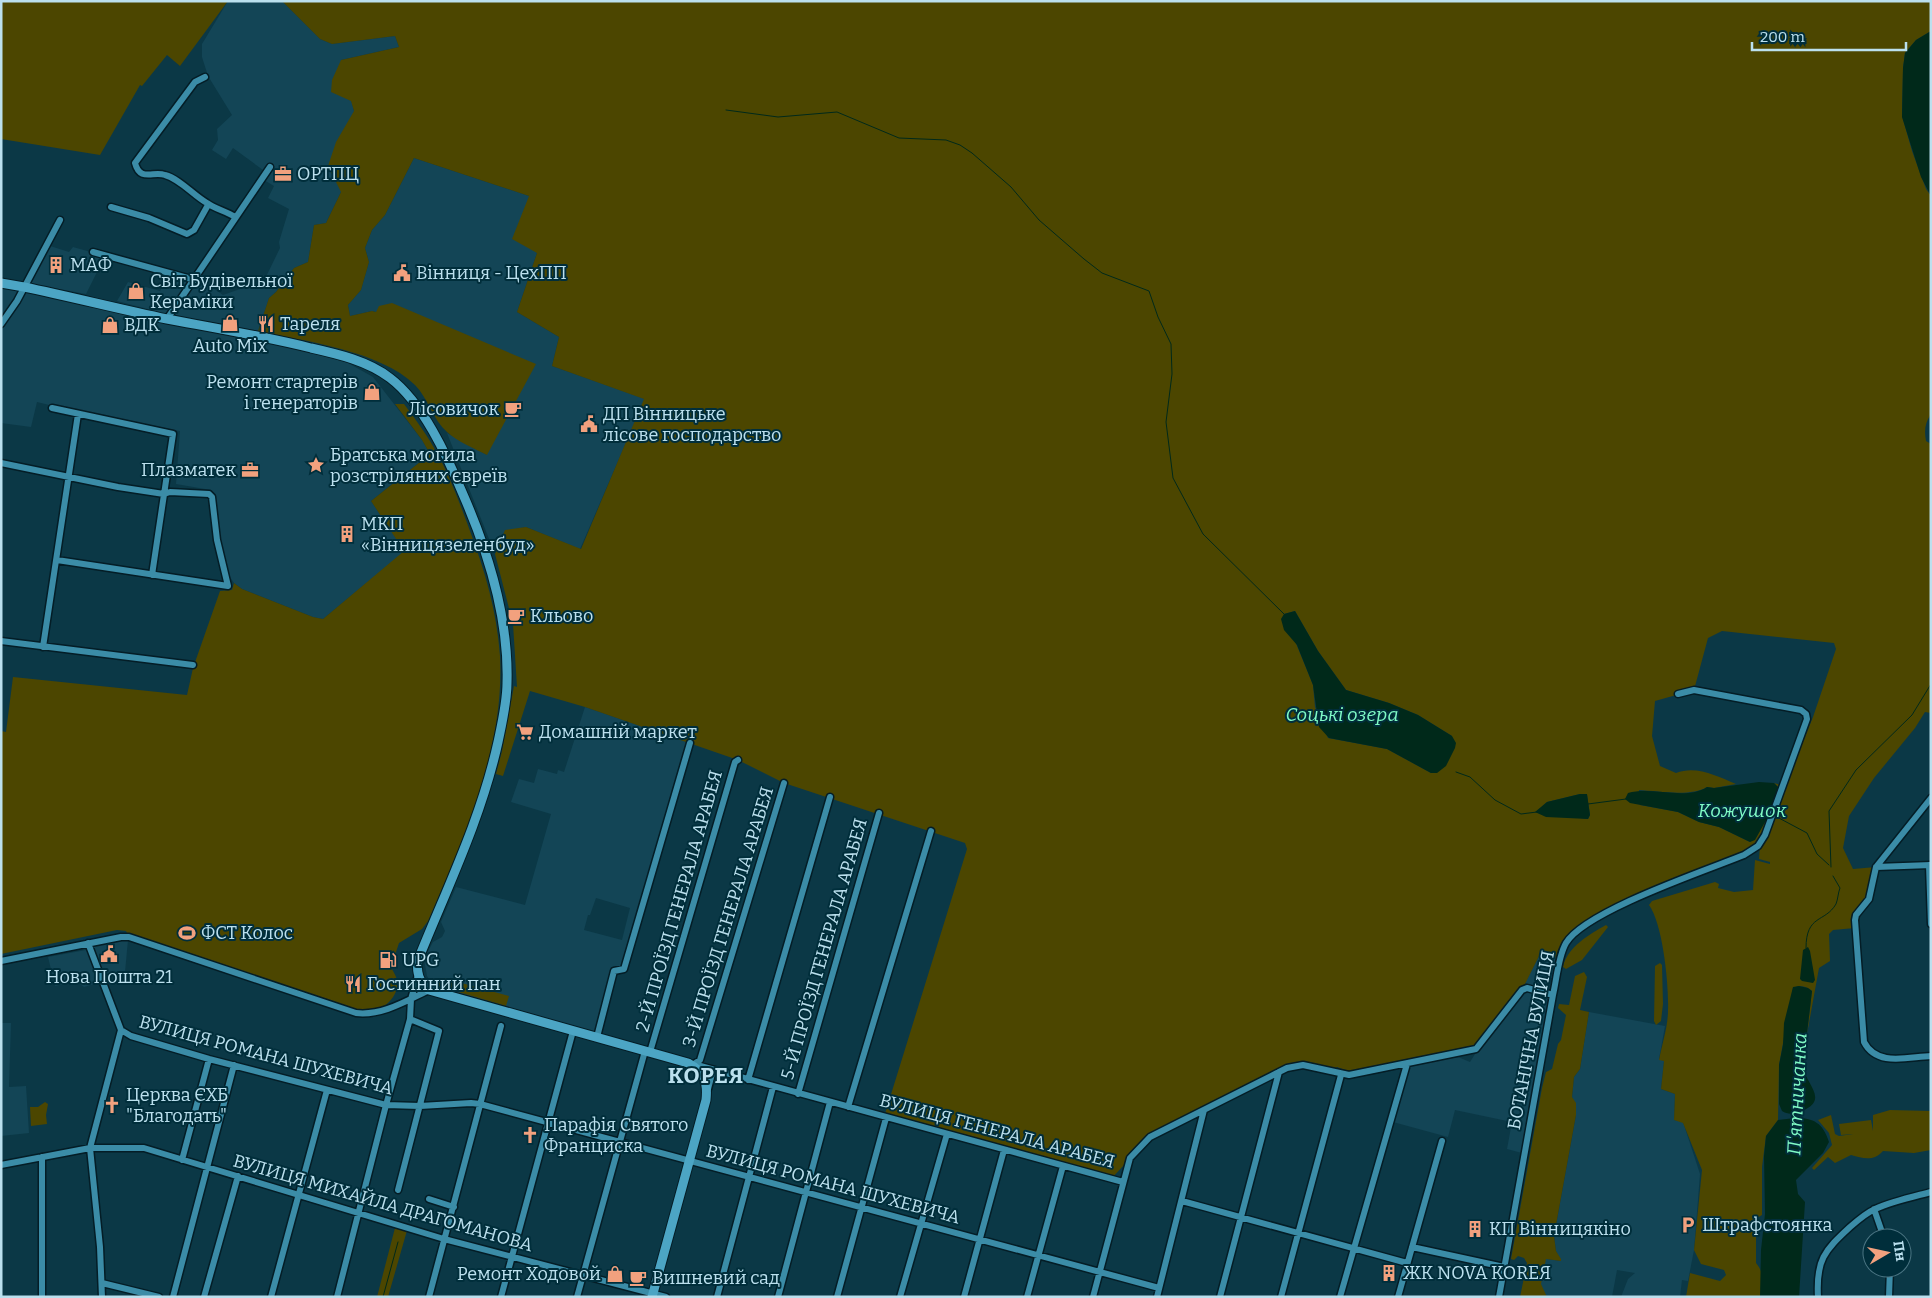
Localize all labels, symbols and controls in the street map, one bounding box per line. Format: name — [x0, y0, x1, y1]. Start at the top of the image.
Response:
scale bar — [1752, 20, 1906, 52]
text: 200 m — [1760, 28, 1805, 46]
place label: ОРТПЦ — [297, 163, 359, 185]
office icon: ОРТПЦ — [273, 164, 293, 184]
place label: МАФ — [70, 254, 112, 276]
building icon: МАФ — [46, 255, 66, 275]
place label: Вінниця - ЦехПП — [416, 262, 567, 284]
public building icon: Вінниця - ЦехПП — [392, 263, 412, 283]
place label: Світ Будівельної Кераміки — [150, 270, 293, 313]
shop icon: Світ Будівельної Кераміки — [126, 281, 146, 301]
shop icon: Auto Mix — [220, 313, 240, 333]
place label: Тареля — [280, 313, 340, 335]
place label: ВДК — [124, 314, 160, 336]
restaurant icon: Тареля — [256, 314, 276, 334]
shop icon: ВДК — [100, 315, 120, 335]
place label: Auto Mix — [193, 335, 267, 357]
place label: Ремонт стартерів і генераторів — [206, 371, 358, 414]
shop icon: Ремонт стартерів і генераторів — [362, 382, 382, 402]
place label: Лісовичок — [408, 398, 499, 420]
cafe icon: Лісовичок — [503, 399, 523, 419]
place label: ДП Вінницьке лісове господарство — [603, 403, 781, 446]
public building icon: ДП Вінницьке лісове господарство — [579, 414, 599, 434]
place label: Братська могила розстріляних євреїв — [330, 444, 507, 487]
place icon: Братська могила розстріляних євреїв — [306, 455, 326, 475]
place label: Плазматек — [141, 459, 236, 481]
office icon: Плазматек — [240, 460, 260, 480]
place label: МКП «Вінницязеленбуд» — [361, 513, 535, 556]
building icon: МКП «Вінницязеленбуд» — [337, 524, 357, 544]
place label: Кльово — [530, 605, 593, 627]
cafe icon: Кльово — [506, 606, 526, 626]
water label: Соцькі озера — [1285, 703, 1399, 726]
place label: Домашній маркет — [539, 721, 697, 743]
supermarket icon: Домашній маркет — [515, 722, 535, 742]
street label: 2-Й ПРОЇЗД ГЕНЕРАЛА АРАБЕЯ — [631, 768, 727, 1034]
street label: 3-Й ПРОЇЗД ГЕНЕРАЛА АРАБЕЯ — [678, 784, 778, 1050]
water label: Кожушок — [1698, 799, 1787, 822]
street label: 5-Й ПРОЇЗД ГЕНЕРАЛА АРАБЕЯ — [776, 816, 872, 1082]
place label: ФСТ Колос — [201, 922, 293, 944]
sports icon: ФСТ Колос — [177, 923, 197, 943]
public building icon: Нова Пошта 21 — [99, 944, 119, 964]
place label: UPG — [402, 949, 439, 971]
street label: БОТАНІЧНА ВУЛИЦЯ — [1503, 949, 1559, 1131]
fuel station icon: UPG — [378, 950, 398, 970]
place label: Нова Пошта 21 — [45, 966, 173, 988]
place label: Гостинний пан — [367, 973, 501, 995]
restaurant icon: Гостинний пан — [343, 974, 363, 994]
street label: ВУЛИЦЯ РОМАНА ШУХЕВИЧА — [137, 1010, 396, 1100]
water label: П'ятничанка — [1782, 1032, 1812, 1156]
district label: КОРЕЯ — [668, 1062, 744, 1089]
place label: Церква ЄХБ "Благодать" — [126, 1084, 228, 1127]
street label: ВУЛИЦЯ ГЕНЕРАЛА АРАБЕЯ — [877, 1089, 1117, 1173]
church icon: Церква ЄХБ "Благодать" — [102, 1095, 122, 1115]
place label: Парафія Святого Франциска — [544, 1114, 688, 1157]
church icon: Парафія Святого Франциска — [520, 1125, 540, 1145]
street label: ВУЛИЦЯ РОМАНА ШУХЕВИЧА — [704, 1139, 963, 1229]
street label: ВУЛИЦЯ МИХАЙЛА ДРАГОМАНОВА — [231, 1150, 536, 1256]
place label: Штрафстоянка — [1702, 1214, 1832, 1236]
parking icon: Штрафстоянка — [1678, 1215, 1698, 1235]
place label: КП Вінницякіно — [1489, 1218, 1631, 1240]
building icon: КП Вінницякіно — [1465, 1219, 1485, 1239]
north arrow — [1862, 1228, 1912, 1278]
text: Пн — [1889, 1240, 1909, 1262]
place label: ЖК NOVA KOREЯ — [1403, 1262, 1551, 1284]
place label: Ремонт Ходовой — [457, 1263, 601, 1285]
building icon: ЖК NOVA KOREЯ — [1379, 1263, 1399, 1283]
shop icon: Ремонт Ходовой — [605, 1264, 625, 1284]
place label: Вишневий сад — [652, 1267, 780, 1289]
cafe icon: Вишневий сад — [628, 1268, 648, 1288]

